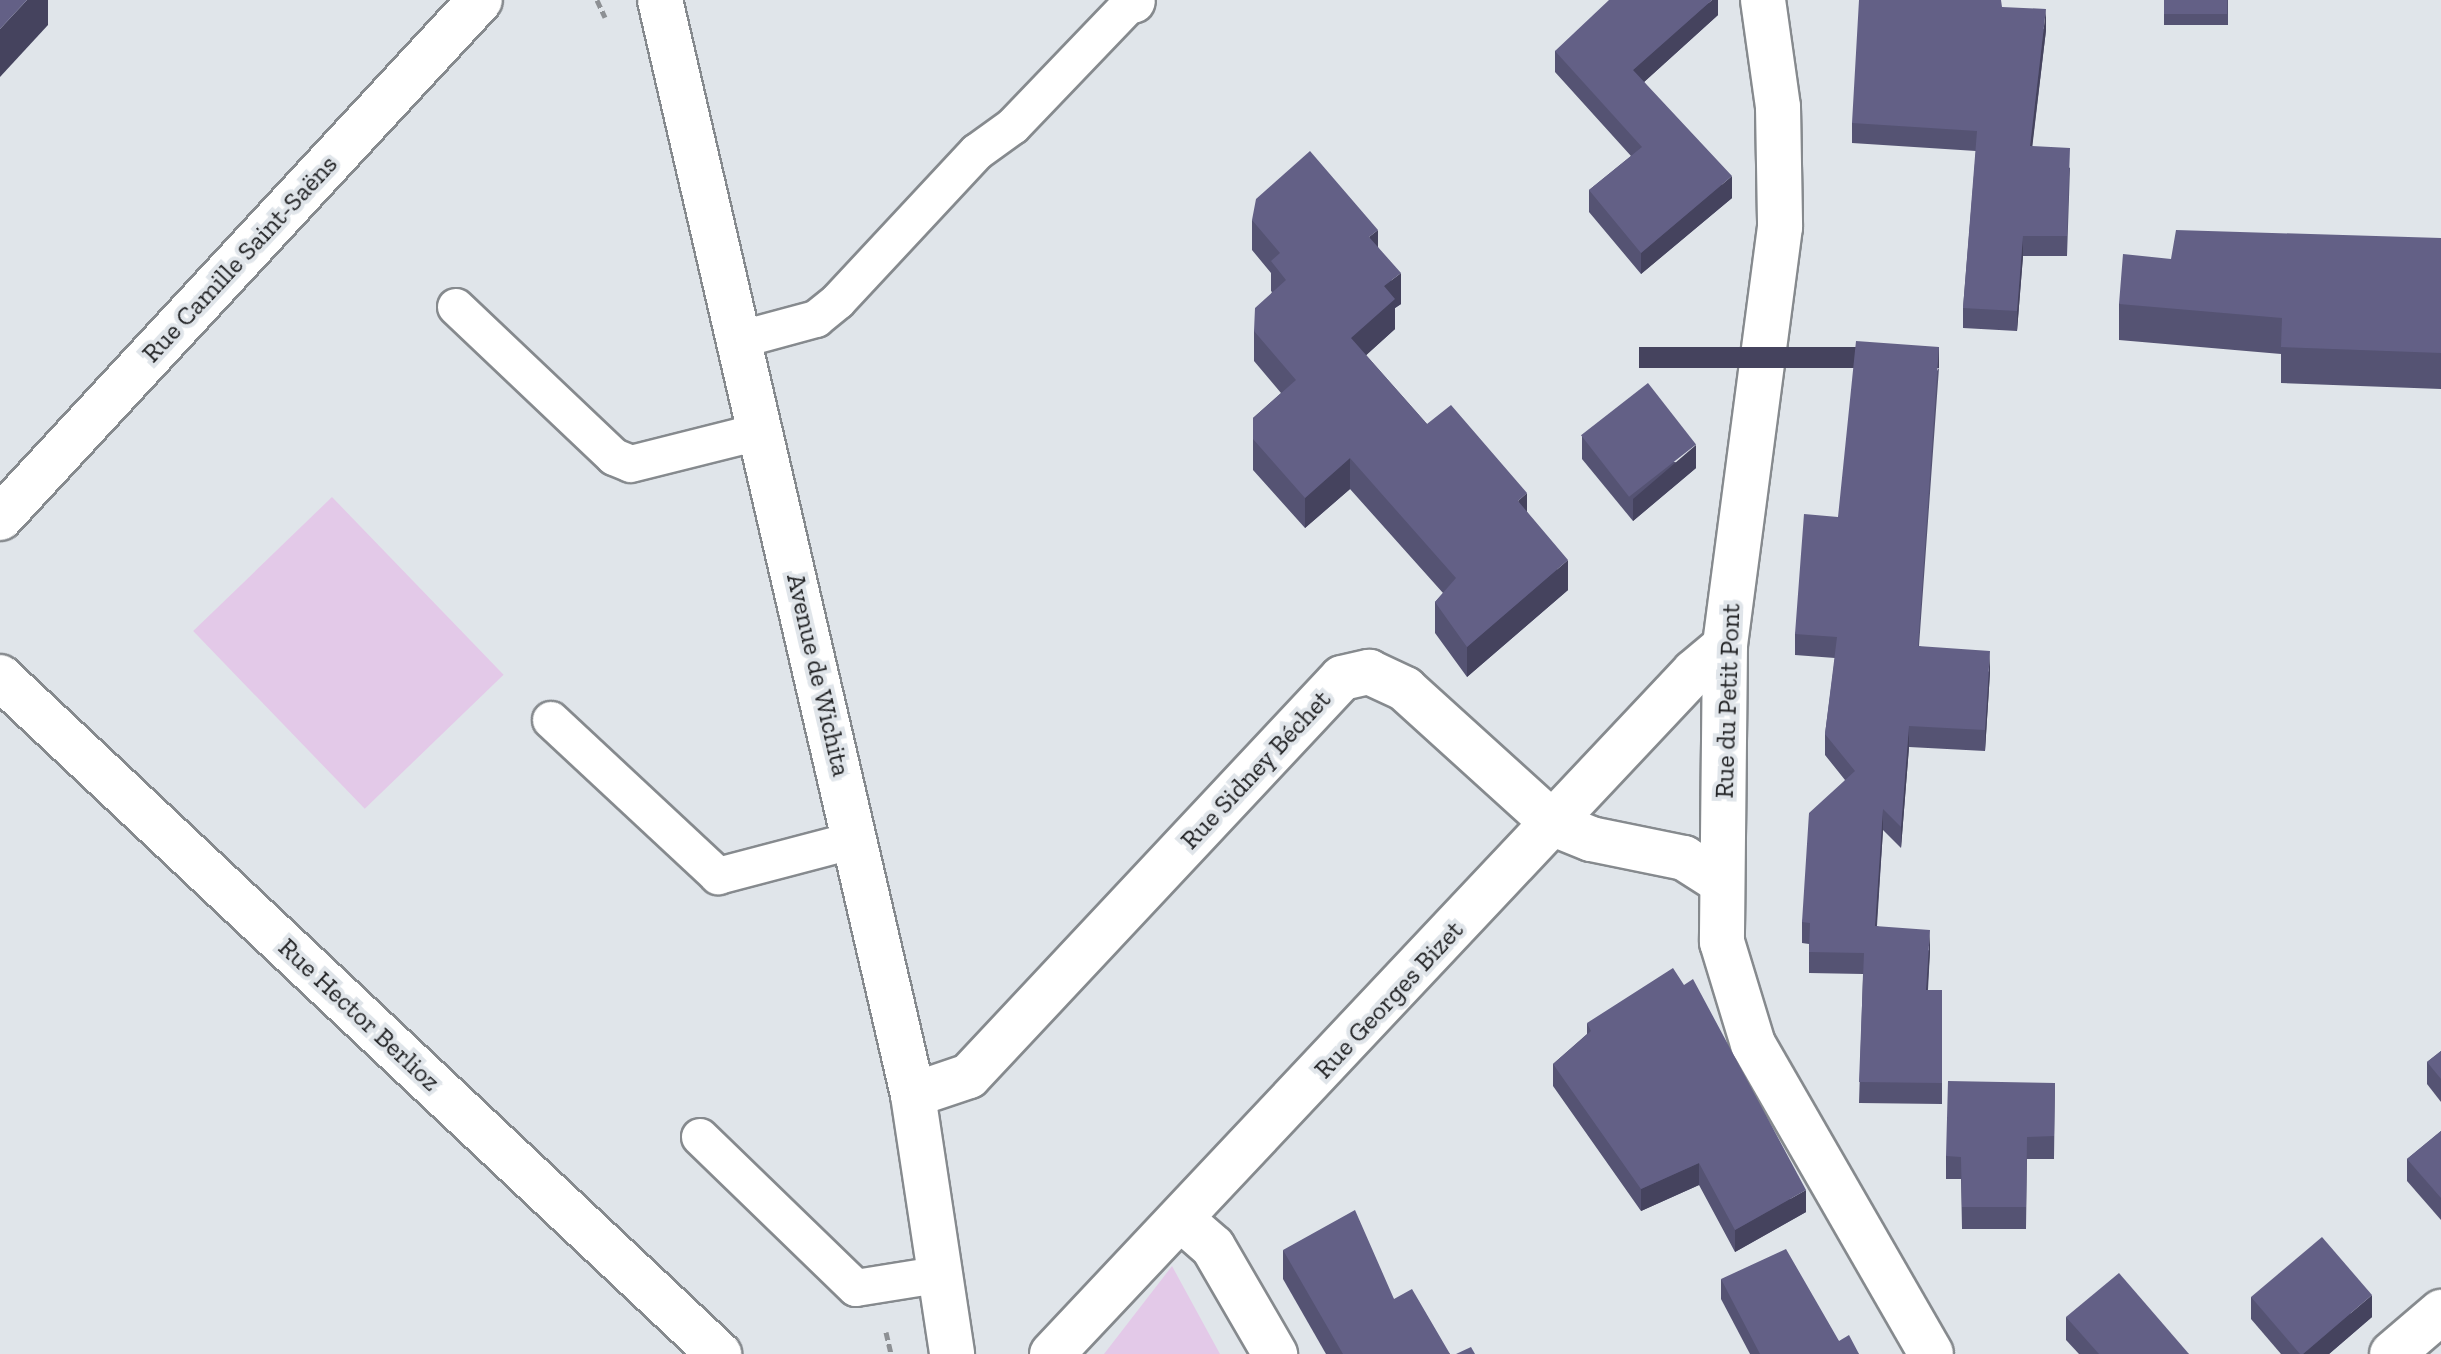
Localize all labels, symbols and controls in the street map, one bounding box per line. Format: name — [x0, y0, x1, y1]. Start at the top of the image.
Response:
street label: Rue Camille Saint-Saëns — [136, 149, 344, 369]
street label: Avenue de Wichita — [779, 570, 857, 780]
street label: Rue du Petit Pont — [1709, 603, 1747, 799]
street label: Rue Sidney Béchet — [1174, 684, 1338, 856]
street label: Rue Georges Bizet — [1308, 915, 1470, 1085]
street label: Rue Hector Berlioz — [272, 932, 446, 1098]

